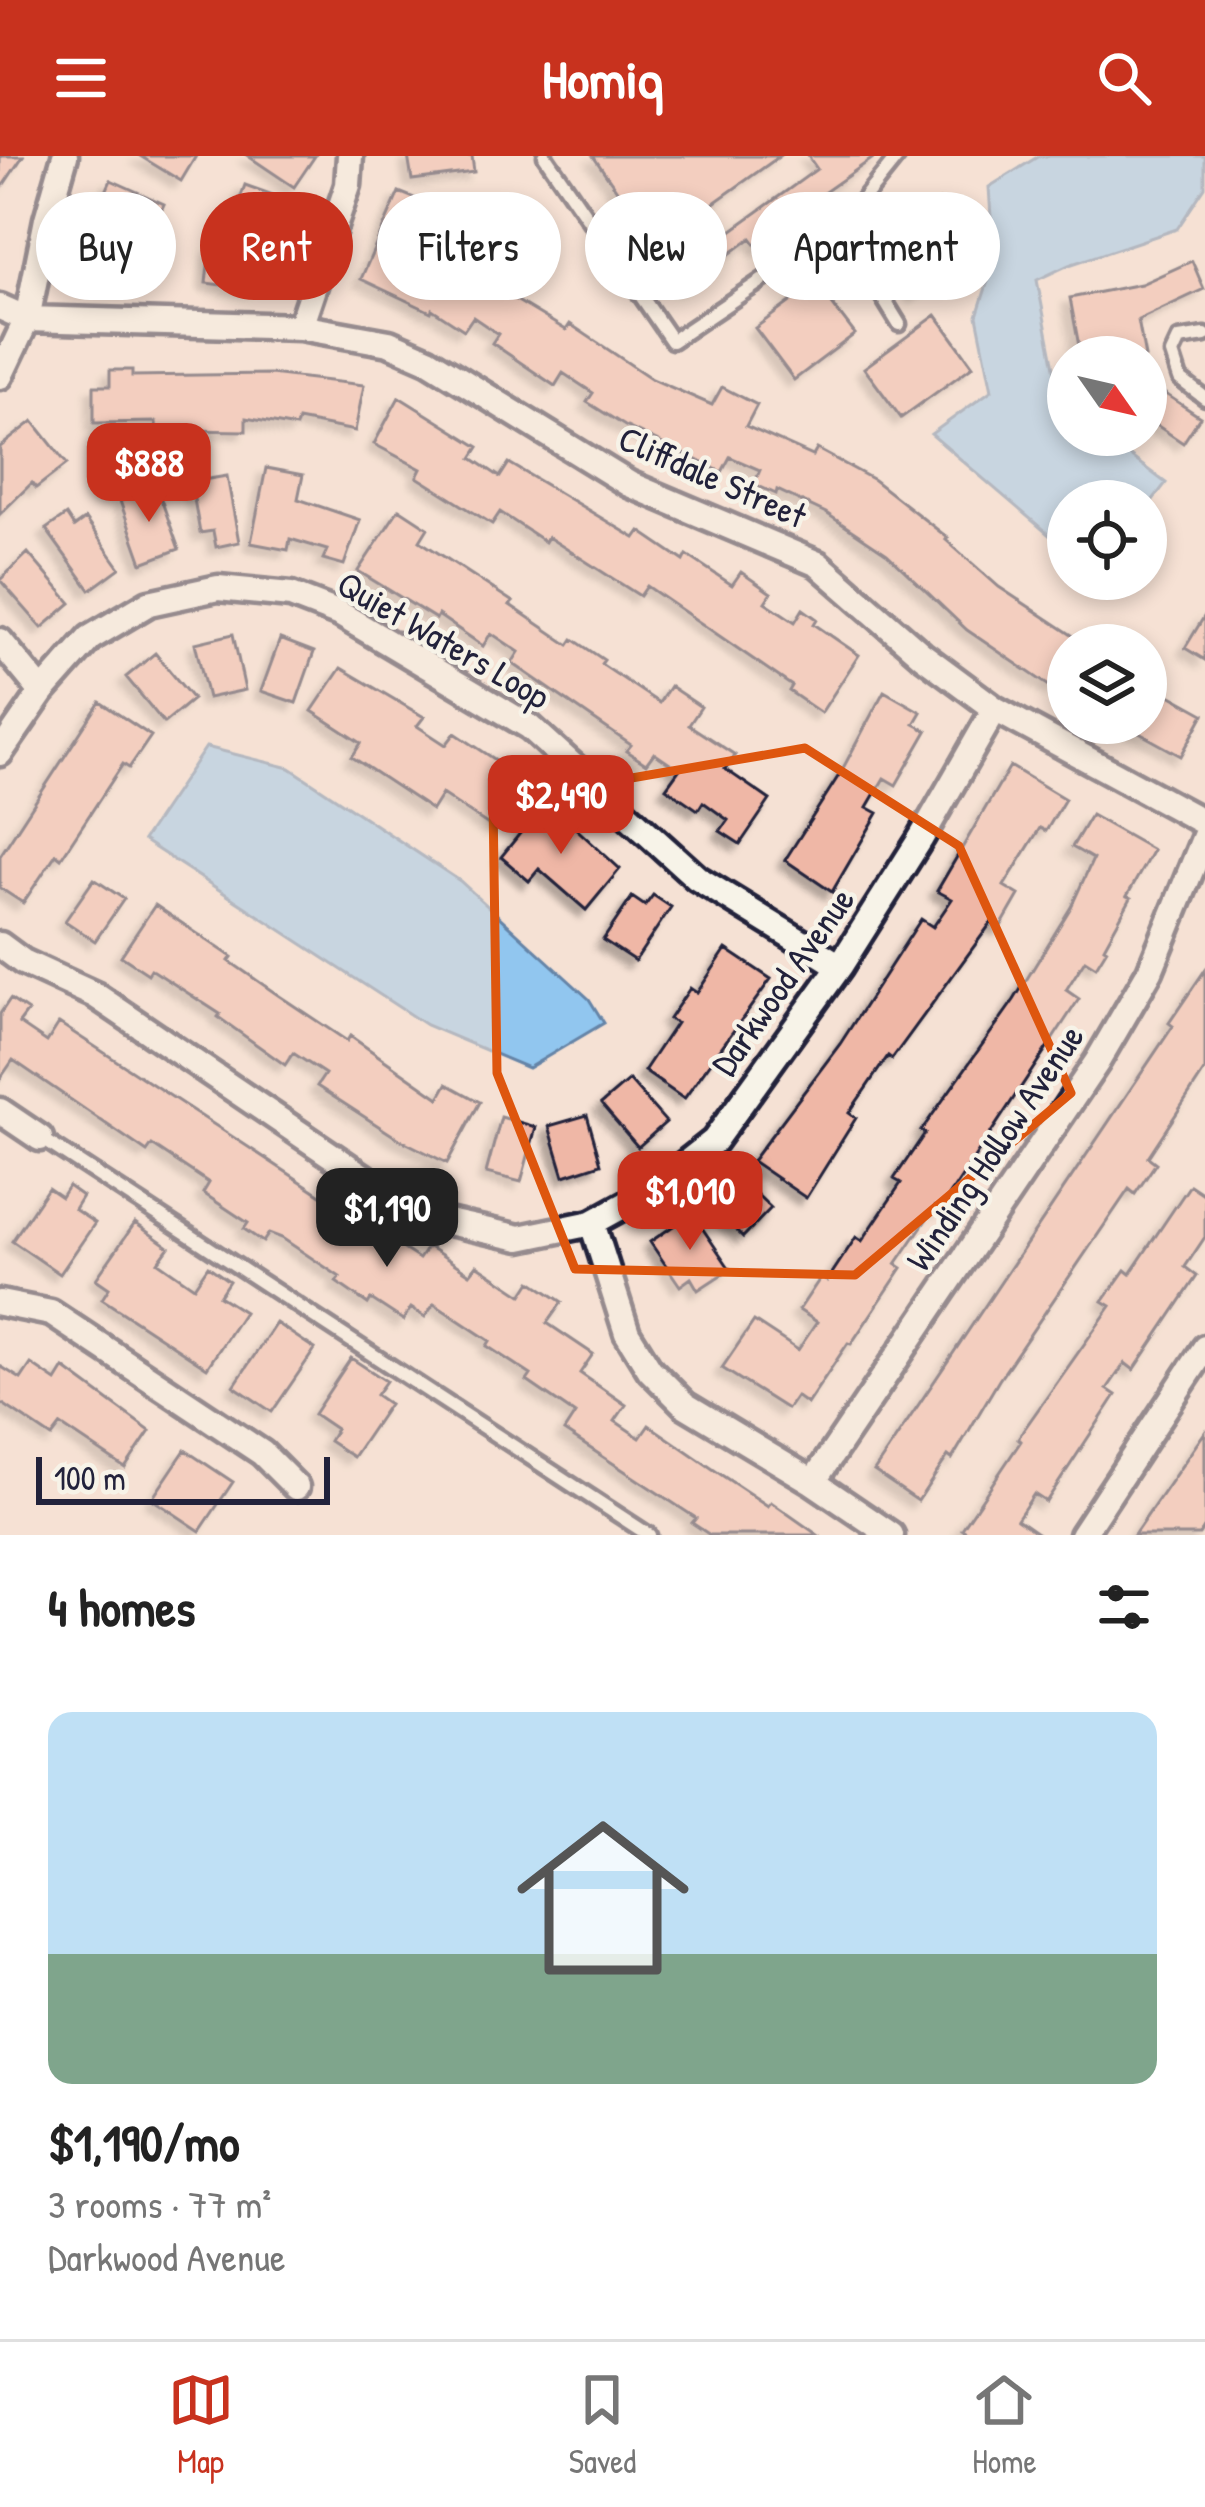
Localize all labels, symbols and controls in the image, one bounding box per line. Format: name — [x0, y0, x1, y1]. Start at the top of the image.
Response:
text: Homiq — [542, 42, 663, 115]
icon: menu — [48, 45, 114, 111]
icon: search — [1091, 45, 1157, 111]
chip: Buy — [36, 192, 176, 300]
chip: Rent — [200, 192, 353, 300]
chip: Filters — [377, 192, 561, 300]
chip: New — [585, 192, 727, 300]
chip: Apartment — [751, 192, 1000, 300]
north arrow — [1047, 336, 1167, 456]
map controls — [1047, 336, 1167, 744]
street label: Cliffdale Street — [611, 413, 815, 539]
pin: $888 — [78, 423, 220, 525]
text: $888 — [114, 435, 184, 488]
button: locate — [1047, 480, 1167, 600]
street label: Quiet Waters Loop — [329, 558, 559, 720]
button: layers — [1047, 624, 1167, 744]
pin: $2,490 — [463, 755, 659, 857]
text: $2,490 — [515, 767, 607, 820]
street label: Darkwood Avenue — [699, 877, 865, 1085]
street label: Winding Hollow Avenue — [893, 1014, 1095, 1280]
pin: $1,010 — [592, 1151, 788, 1253]
text: $1,010 — [645, 1163, 735, 1216]
pin: $1,190 — [289, 1168, 485, 1270]
text: $1,190 — [343, 1180, 431, 1233]
scale bar — [36, 1451, 330, 1504]
text: 100 m — [54, 1456, 126, 1500]
text: 4 homes — [48, 1573, 195, 1642]
icon: filters — [1091, 1574, 1157, 1640]
icon: home — [495, 1790, 711, 2006]
text: $1,190/mo — [48, 2108, 240, 2177]
text: 3 rooms · 77 m² — [48, 2177, 271, 2230]
text: Darkwood Avenue — [48, 2230, 286, 2283]
tab: Map — [168, 2367, 234, 2483]
tab: Saved — [569, 2367, 636, 2483]
tab: Home — [971, 2367, 1037, 2483]

